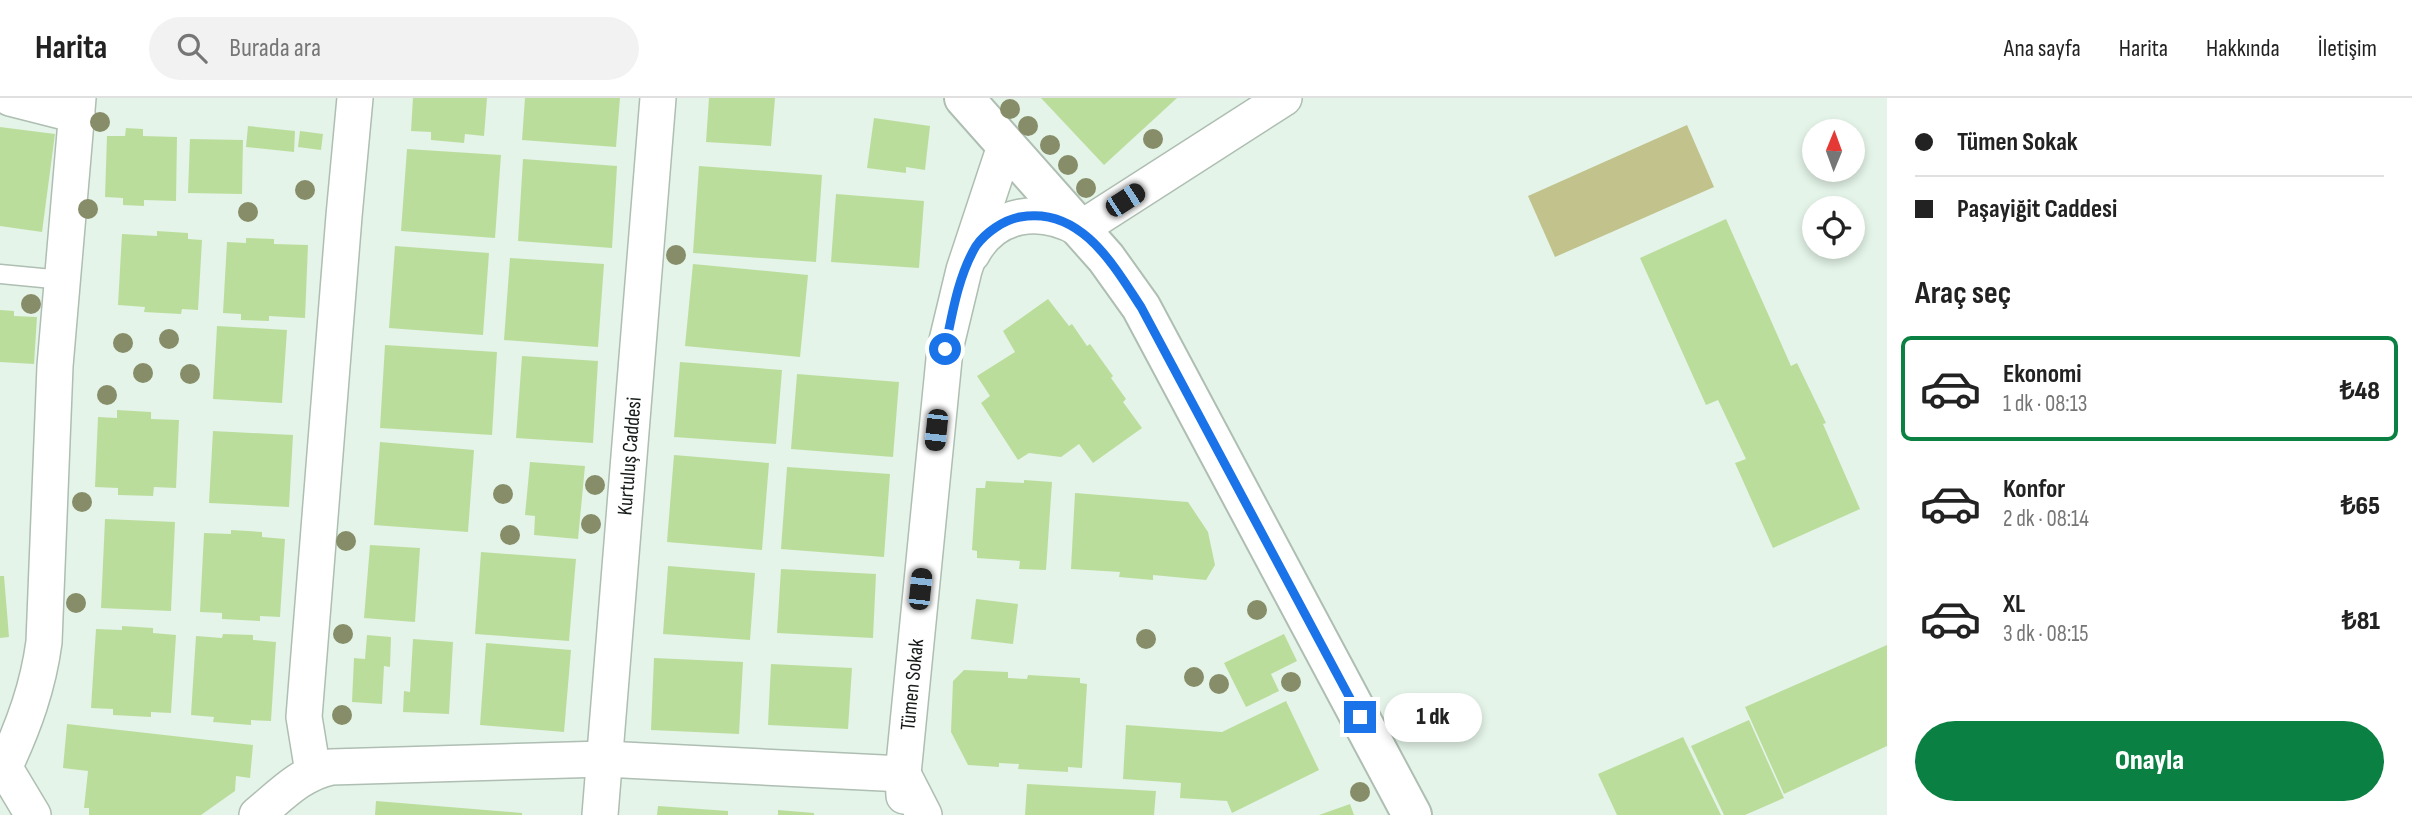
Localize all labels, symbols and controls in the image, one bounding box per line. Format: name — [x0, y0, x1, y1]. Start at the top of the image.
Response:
search box — [149, 17, 639, 80]
text: Harita — [35, 28, 107, 68]
icon: search — [173, 29, 211, 67]
text: Burada ara — [229, 33, 321, 64]
text: Ana sayfa — [2004, 34, 2081, 63]
text: Harita — [2119, 34, 2168, 63]
text: Hakkında — [2206, 34, 2280, 63]
text: İletişim — [2318, 34, 2377, 63]
north arrow — [1802, 119, 1866, 182]
map controls — [1802, 119, 1865, 259]
text: Tümen Sokak — [1957, 127, 2078, 158]
car — [1102, 180, 1149, 220]
text: Paşayiğit Caddesi — [1957, 194, 2117, 225]
button: locate — [1802, 196, 1865, 259]
text: Araç seç — [1915, 274, 2011, 313]
route start — [929, 333, 961, 365]
icon: car — [1919, 357, 1982, 420]
text: Ekonomi — [2003, 359, 2082, 390]
text: ₺48 — [2340, 376, 2380, 407]
text: 1 dk · 08:13 — [2003, 390, 2087, 418]
street label: Kurtuluş Caddesi — [612, 396, 647, 516]
car — [924, 408, 949, 452]
icon: car — [1919, 472, 1982, 535]
text: Konfor — [2003, 474, 2065, 505]
text: ₺65 — [2341, 491, 2380, 522]
text: 2 dk · 08:14 — [2003, 505, 2089, 533]
car — [908, 567, 933, 611]
icon: car — [1919, 587, 1982, 650]
text: XL — [2003, 589, 2025, 620]
text: ₺81 — [2342, 606, 2380, 637]
text: 3 dk · 08:15 — [2003, 620, 2089, 648]
street label: Tümen Sokak — [895, 638, 929, 731]
callout: 1 dk — [1384, 692, 1482, 742]
route end — [1344, 701, 1376, 733]
text: 1 dk — [1416, 703, 1450, 731]
button: Onayla — [1915, 721, 2384, 801]

